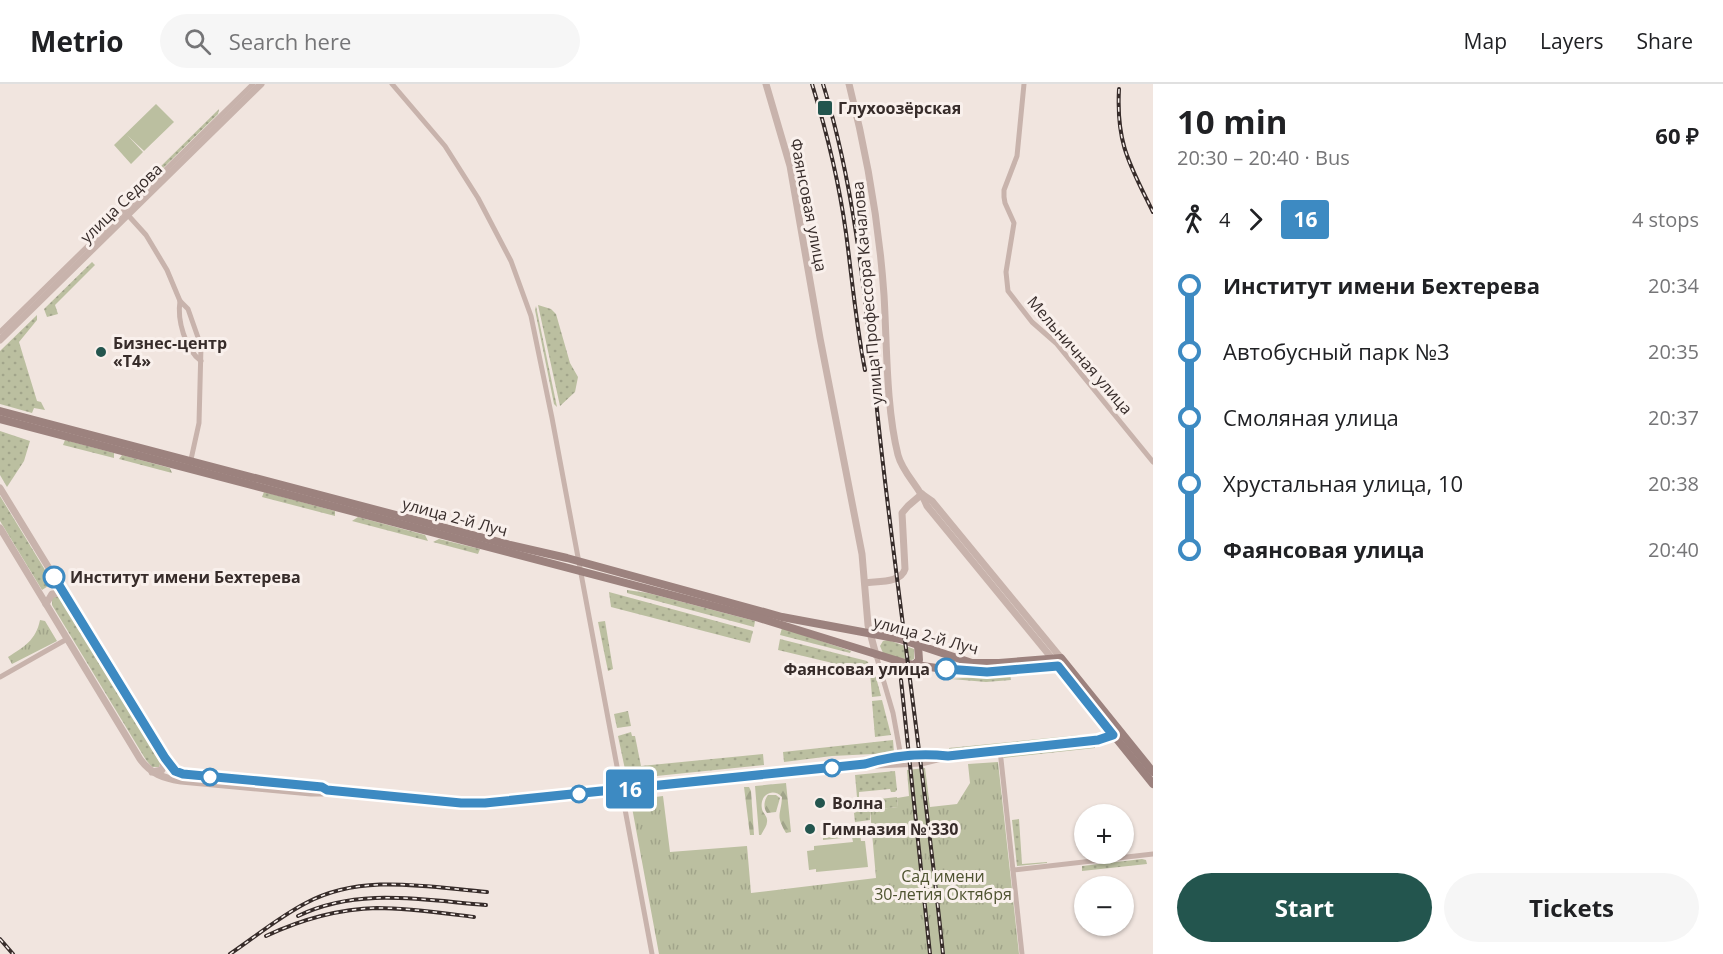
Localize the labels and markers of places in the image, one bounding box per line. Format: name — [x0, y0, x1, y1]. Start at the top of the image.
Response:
place label: Глухоозёрская — [838, 97, 961, 119]
marker: Глухоозёрская — [816, 99, 834, 117]
place label: Бизнес-центр «Т4» — [113, 332, 227, 372]
marker: Бизнес-центр «Т4» — [94, 345, 108, 359]
marker: Институт имени Бехтерева — [43, 566, 65, 588]
place label: Институт имени Бехтерева — [70, 566, 301, 588]
place label: Фаянсовая улица — [783, 658, 930, 680]
marker: Фаянсовая улица — [935, 658, 957, 680]
unlabelled marker — [823, 759, 841, 777]
unlabelled marker — [201, 768, 219, 786]
unlabelled marker — [570, 785, 588, 803]
place label: Волна — [832, 792, 883, 814]
marker: Волна — [813, 796, 827, 810]
place label: Гимназия № 330 — [822, 818, 958, 840]
marker: Гимназия № 330 — [803, 822, 817, 836]

